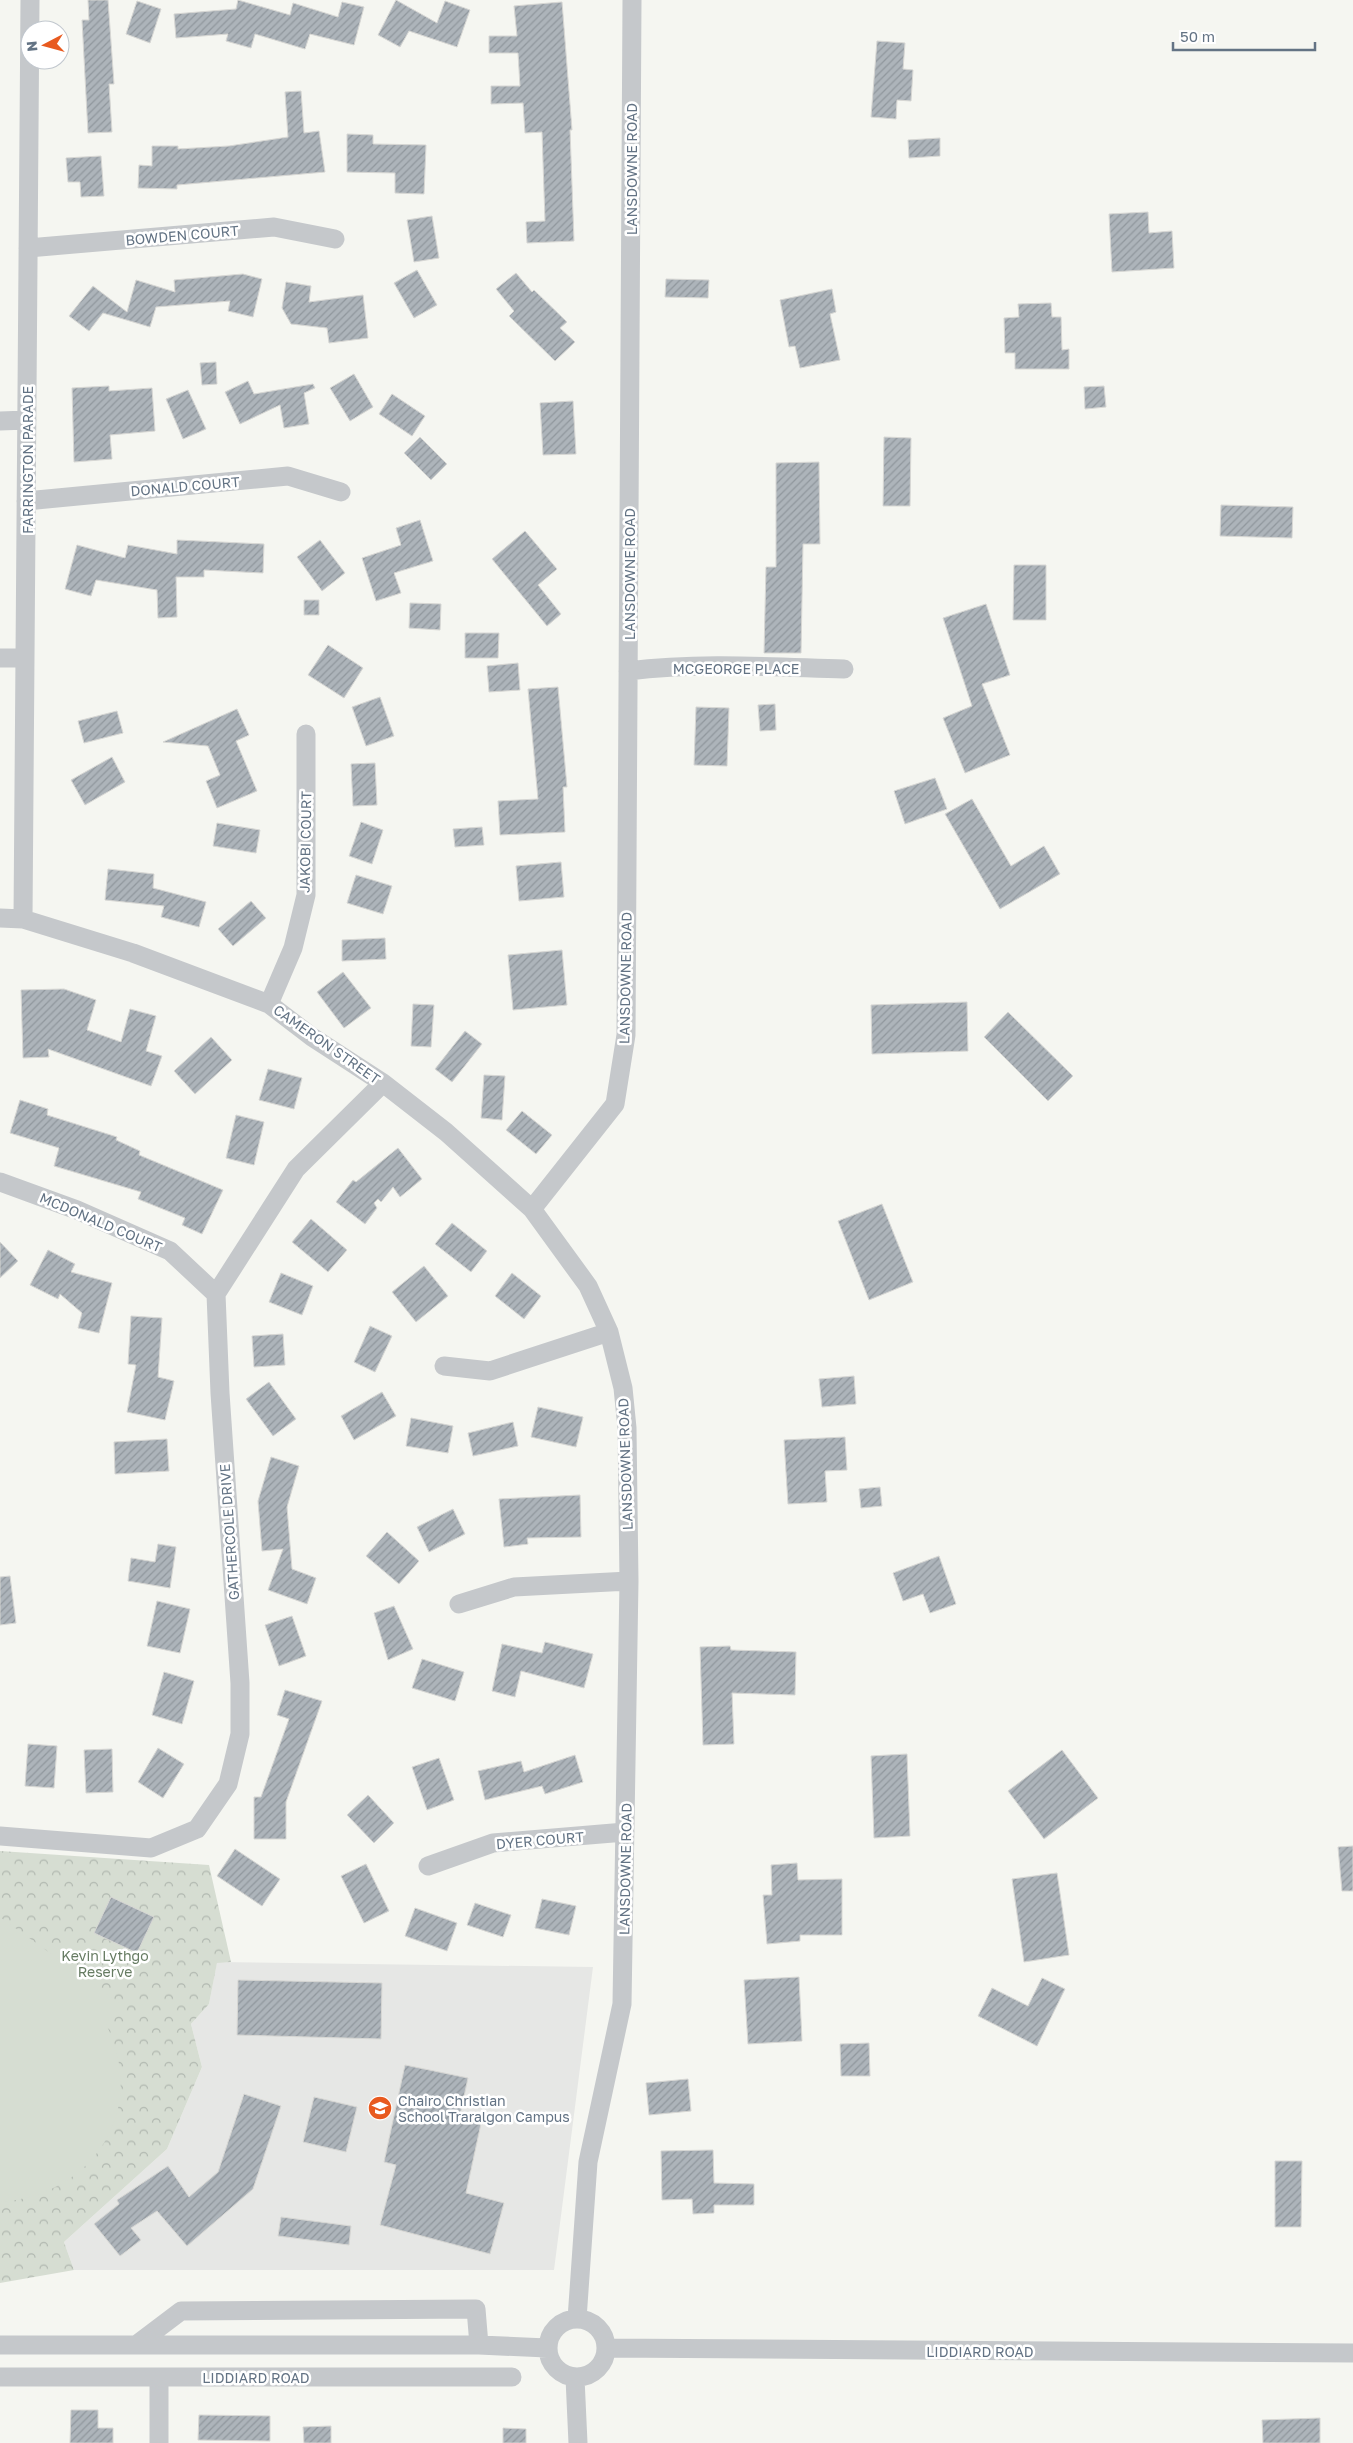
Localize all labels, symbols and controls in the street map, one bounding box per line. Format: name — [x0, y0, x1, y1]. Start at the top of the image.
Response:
north arrow — [20, 20, 70, 70]
scale bar — [1173, 20, 1316, 52]
text: 50 m — [1180, 27, 1215, 45]
text: N — [23, 40, 41, 53]
street label: LANSDOWNE ROAD — [623, 103, 640, 235]
street label: BOWDEN COURT — [125, 222, 240, 248]
street label: FARRINGTON PARADE — [19, 386, 36, 534]
street label: DONALD COURT — [130, 473, 241, 499]
street label: LANSDOWNE ROAD — [621, 508, 638, 640]
street label: MCGEORGE PLACE — [673, 660, 799, 677]
street label: JAKOBI COURT — [296, 791, 314, 893]
street label: LANSDOWNE ROAD — [615, 912, 635, 1044]
street label: CAMERON STREET — [270, 1001, 384, 1087]
street label: MCDONALD COURT — [37, 1189, 165, 1256]
street label: LANSDOWNE ROAD — [614, 1398, 636, 1530]
street label: GATHERCOLE DRIVE — [216, 1463, 242, 1601]
street label: LANSDOWNE ROAD — [615, 1803, 635, 1935]
street label: DYER COURT — [495, 1828, 585, 1852]
park label: Kevin Lythgo Reserve — [61, 1947, 149, 1980]
place label: Chairo Christian School Traralgon Campus — [398, 2092, 570, 2125]
school or university icon: Chairo Christian School Traralgon Campus — [367, 2095, 393, 2121]
street label: LIDDIARD ROAD — [926, 2343, 1034, 2360]
street label: LIDDIARD ROAD — [202, 2369, 310, 2386]

